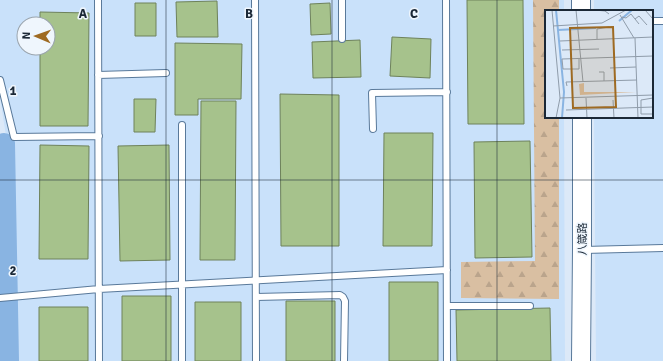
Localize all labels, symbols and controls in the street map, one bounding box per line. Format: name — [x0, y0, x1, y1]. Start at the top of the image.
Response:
text: A — [79, 6, 88, 22]
text: B — [245, 6, 253, 22]
text: C — [410, 6, 418, 22]
inset map — [545, 10, 653, 118]
north arrow — [16, 16, 56, 56]
text: N — [20, 32, 33, 40]
text: 1 — [9, 83, 17, 99]
street label: 八箴路 — [576, 223, 589, 256]
text: 2 — [9, 263, 17, 279]

